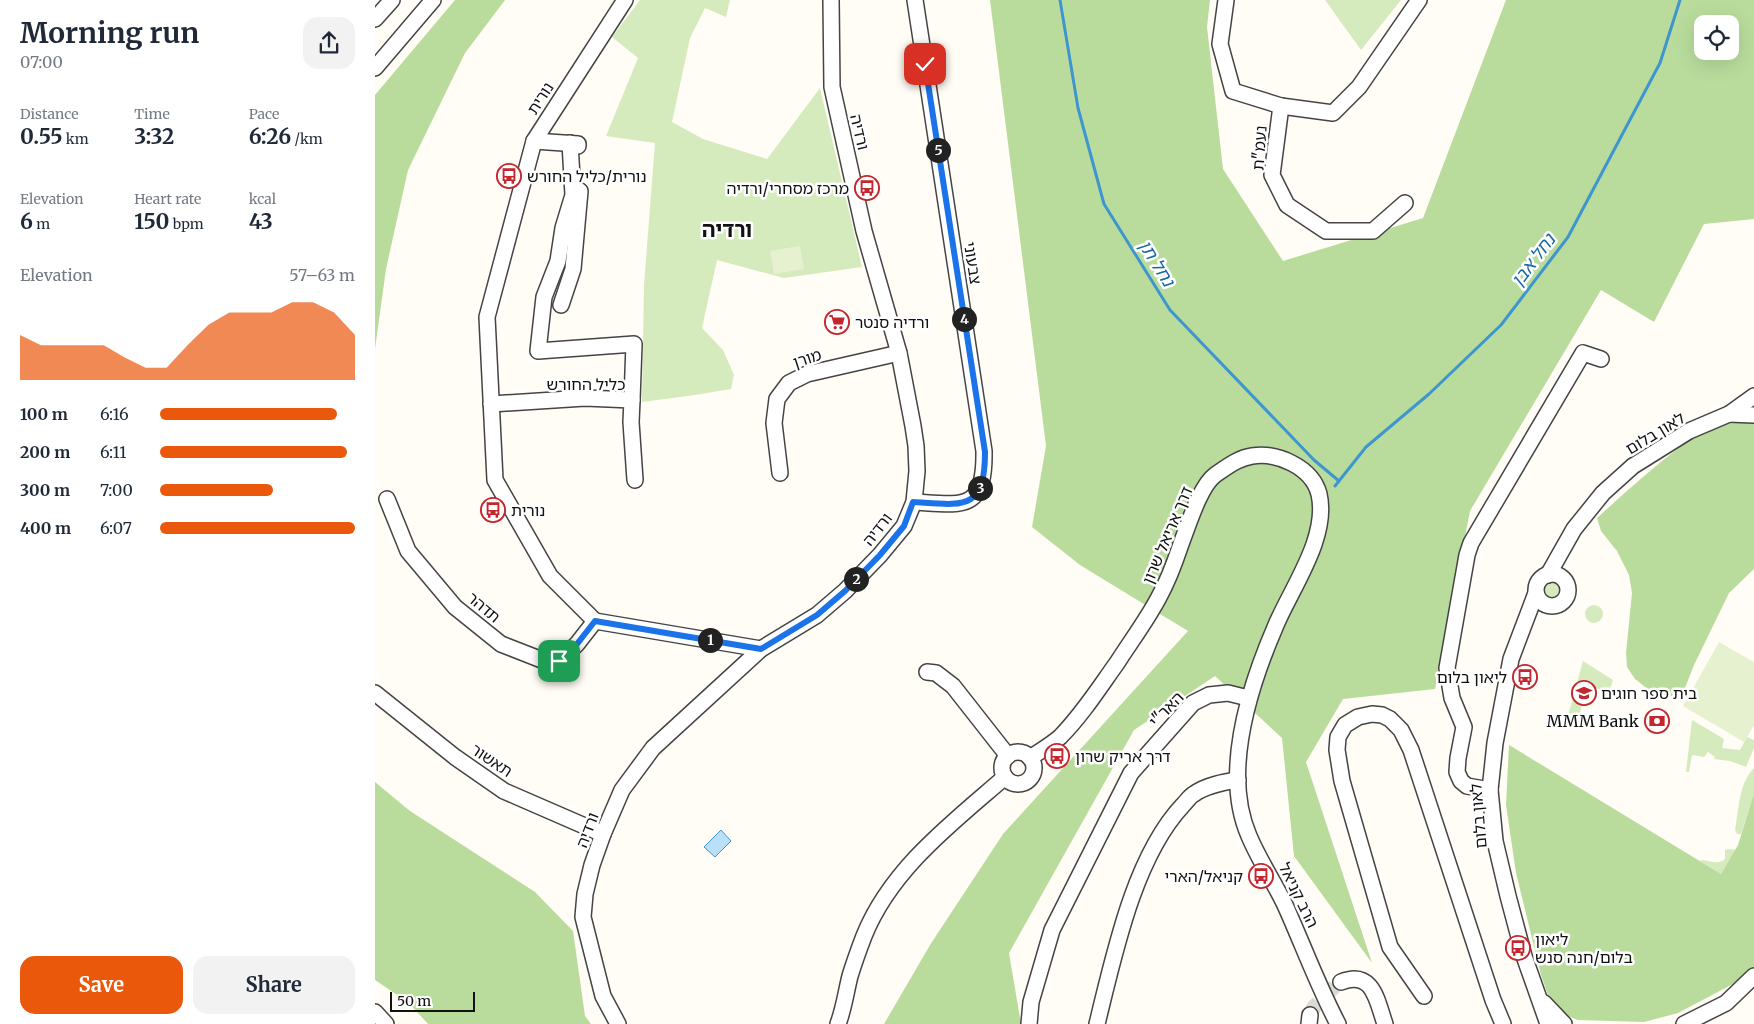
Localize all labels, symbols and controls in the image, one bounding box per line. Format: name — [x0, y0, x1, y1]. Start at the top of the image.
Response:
text: Morning run — [20, 15, 199, 51]
map controls — [1694, 15, 1739, 60]
button: locate — [1694, 15, 1739, 60]
button: share — [303, 17, 355, 69]
pin — [904, 43, 946, 85]
icon: check — [911, 50, 939, 78]
text: 07:00 — [20, 52, 63, 72]
street label: נורית — [522, 78, 558, 118]
text: Distance — [20, 105, 79, 123]
text: Time — [134, 105, 170, 123]
text: Pace — [249, 105, 279, 123]
street label: ורדיה — [846, 112, 874, 152]
text: 0.55 — [20, 123, 62, 150]
text: 3:32 — [134, 123, 174, 150]
text: 6:26 — [249, 123, 291, 150]
street label: נעמ"ת — [1247, 125, 1271, 171]
text: km — [62, 130, 89, 148]
text: /km — [291, 130, 323, 148]
pin: 5 — [925, 138, 951, 162]
text: 5 — [934, 141, 943, 159]
bus stop icon: נורית/כליל החורש — [496, 163, 522, 189]
place label: נורית/כליל החורש — [527, 166, 646, 186]
bus stop icon: מרכז מסחרי/ורדיה — [854, 175, 880, 201]
place label: מרכז מסחרי/ורדיה — [727, 178, 849, 198]
text: Elevation — [20, 190, 84, 208]
text: Heart rate — [134, 190, 201, 208]
text: kcal — [249, 190, 276, 208]
text: 6 — [20, 208, 33, 235]
text: 150 — [134, 208, 169, 235]
text: 43 — [249, 208, 273, 235]
text: m — [33, 215, 50, 233]
text: bpm — [169, 215, 204, 233]
district label: ורדיה — [702, 216, 752, 243]
water label: נחל אבן — [1506, 228, 1561, 291]
water label: נחל תן — [1134, 236, 1181, 291]
street label: צבעוני — [960, 240, 986, 286]
text: Elevation — [20, 265, 93, 285]
text: 57–63 m — [289, 265, 355, 285]
pin: 4 — [951, 306, 977, 332]
supermarket icon: ורדיה סנטר — [824, 309, 850, 335]
text: 4 — [960, 310, 969, 328]
place label: ורדיה סנטר — [855, 312, 929, 332]
street label: מורן — [790, 344, 824, 372]
street label: כליל החורש — [547, 374, 625, 394]
text: 100 m — [20, 404, 68, 424]
text: 6:16 — [100, 404, 129, 424]
street label: לאון בלום — [1622, 408, 1688, 458]
text: 200 m — [20, 442, 70, 462]
text: 6:11 — [100, 442, 126, 462]
pin: 3 — [967, 476, 993, 500]
text: 3 — [976, 479, 985, 497]
text: 300 m — [20, 480, 70, 500]
text: 7:00 — [100, 480, 133, 500]
street label: דרך אריאל שרון — [1137, 483, 1197, 587]
bus stop icon: נורית — [480, 497, 506, 523]
place label: נורית — [511, 500, 545, 520]
street label: ורדיה — [858, 509, 896, 549]
text: 400 m — [20, 518, 71, 538]
text: 6:07 — [100, 518, 132, 538]
pin: 2 — [843, 566, 869, 592]
text: 2 — [852, 570, 861, 588]
street label: תדהר — [463, 587, 505, 627]
pin: 1 — [697, 628, 723, 652]
text: 1 — [707, 631, 714, 649]
pin — [538, 640, 580, 682]
icon: arrive — [545, 647, 573, 675]
bus stop icon: ליאון בלום — [1512, 664, 1538, 690]
place label: ליאון בלום — [1437, 667, 1507, 687]
school or university icon: בית ספר חוגים — [1571, 680, 1597, 706]
place label: בית ספר חוגים — [1601, 683, 1697, 703]
street label: האר"י — [1145, 687, 1187, 731]
bank icon: MMM Bank — [1644, 708, 1670, 734]
place label: MMM Bank — [1547, 711, 1640, 731]
street label: תאשור — [468, 739, 516, 781]
bus stop icon: דרך אריק שרון — [1044, 743, 1070, 769]
place label: דרך אריק שרון — [1075, 746, 1171, 766]
street label: לאון בלום — [1465, 783, 1491, 849]
street label: ורדיה — [571, 810, 603, 850]
street label: הרב קניאל — [1275, 859, 1323, 931]
bus stop icon: קניאל/הארי — [1248, 863, 1274, 889]
place label: קניאל/הארי — [1165, 866, 1243, 886]
place label: ליאון בלום/חנה סנש — [1535, 929, 1633, 967]
bus stop icon: ליאון בלום/חנה סנש — [1505, 935, 1531, 961]
button: Save — [20, 956, 183, 1014]
button: Share — [193, 956, 355, 1014]
scale bar — [390, 989, 475, 1012]
text: 50 m — [397, 992, 431, 1010]

